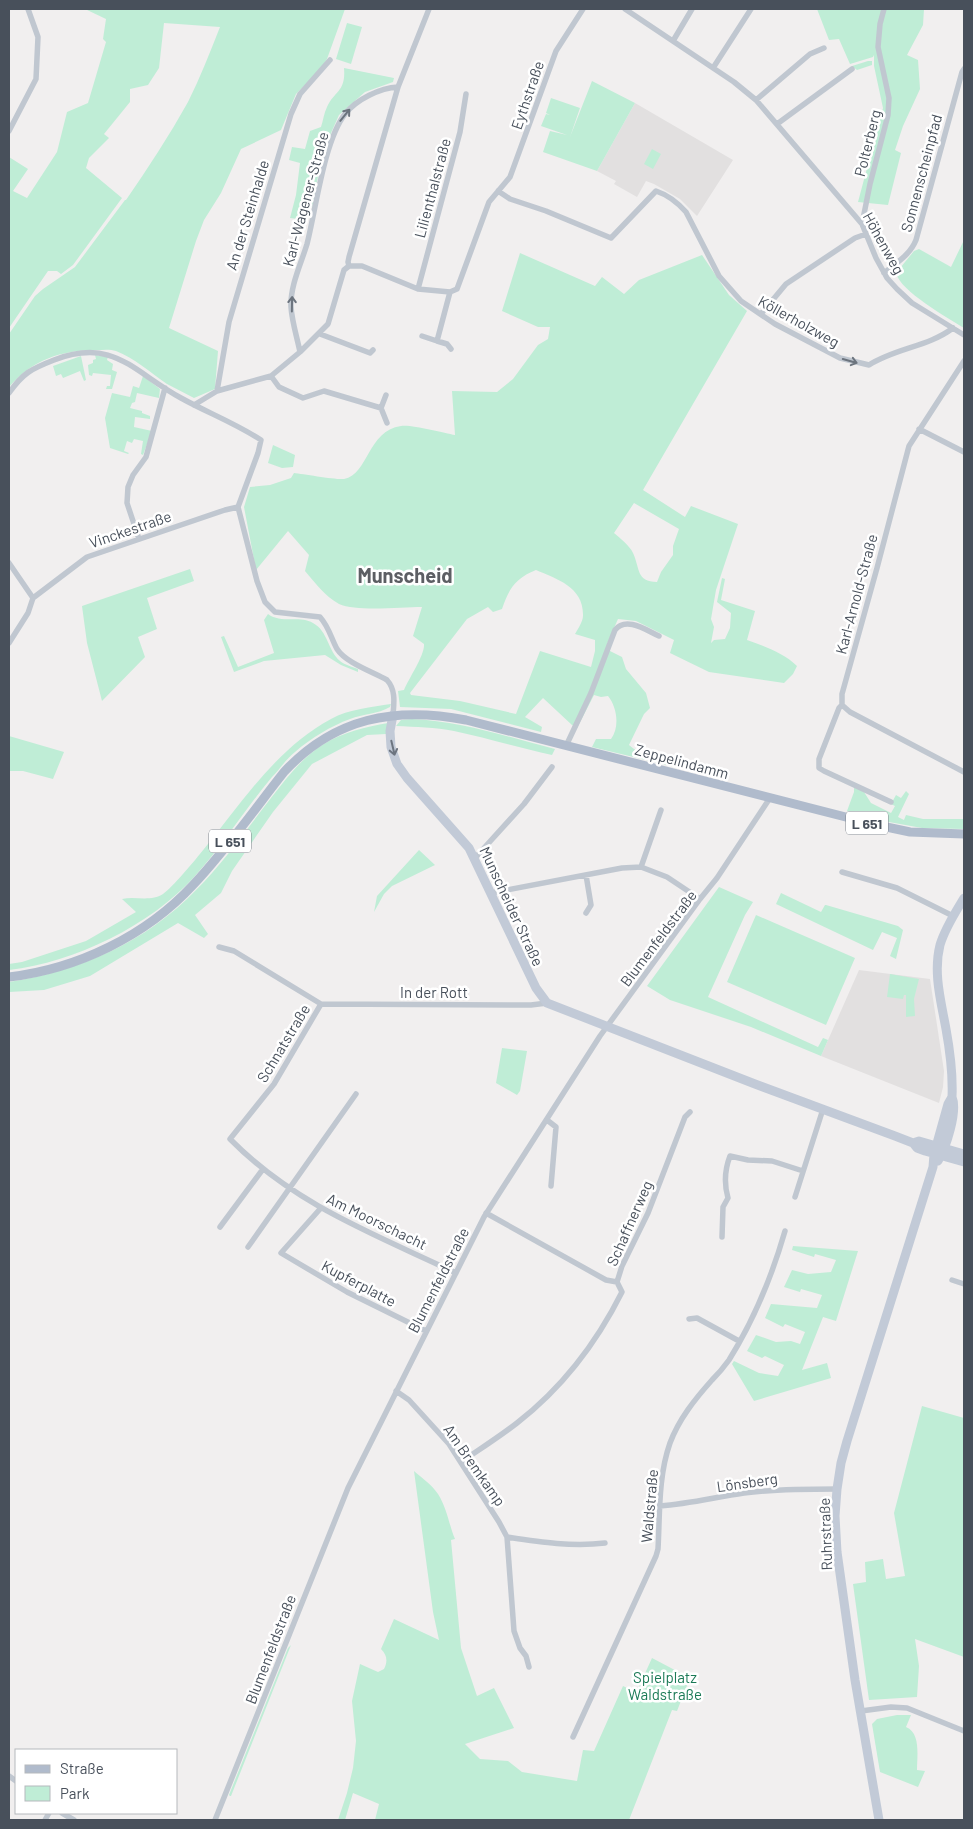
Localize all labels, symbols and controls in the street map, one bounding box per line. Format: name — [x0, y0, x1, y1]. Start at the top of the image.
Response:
street label: Eythstraße — [507, 58, 547, 132]
street label: Polterberg — [850, 108, 884, 178]
one-way arrow — [340, 109, 351, 122]
street label: Sonnenscheinpfad — [897, 112, 945, 234]
street label: Karl-Wagener-Straße — [278, 130, 332, 268]
street label: Lilienthalstraße — [410, 136, 454, 240]
street label: An der Steinhalde — [222, 158, 272, 272]
street label: Höhenweg — [860, 209, 908, 277]
street label: Köllerholzweg — [755, 291, 843, 351]
one-way arrow — [287, 296, 297, 312]
one-way arrow — [842, 357, 858, 367]
street label: Vinckestraße — [87, 507, 173, 551]
street label: Karl-Arnold-Straße — [831, 532, 881, 656]
district label: Munscheid — [357, 563, 453, 587]
one-way arrow — [389, 740, 398, 756]
street label: Zeppelindamm — [633, 740, 731, 782]
road number: L 651 — [846, 811, 888, 834]
road number: L 651 — [209, 829, 251, 852]
street label: Munscheider Straße — [476, 843, 548, 969]
street label: Blumenfeldstraße — [616, 886, 700, 990]
street label: In der Rott — [400, 983, 468, 1001]
street label: Schnatstraße — [253, 1001, 313, 1085]
street label: Schaffnerweg — [602, 1178, 656, 1268]
street label: Am Moorschacht — [324, 1189, 430, 1253]
street label: Blumenfeldstraße — [404, 1224, 472, 1336]
street label: Kupferplatte — [319, 1256, 399, 1310]
street label: Am Bremkamp — [440, 1421, 510, 1509]
street label: Waldstraße — [637, 1468, 661, 1544]
street label: Lönsberg — [715, 1469, 779, 1495]
street label: Ruhrstraße — [815, 1497, 835, 1571]
street label: Blumenfeldstraße — [241, 1592, 299, 1706]
park label: Spielplatz Waldstraße — [628, 1668, 702, 1703]
legend — [15, 1749, 178, 1814]
text: Straße — [60, 1759, 104, 1777]
text: Park — [60, 1784, 90, 1802]

